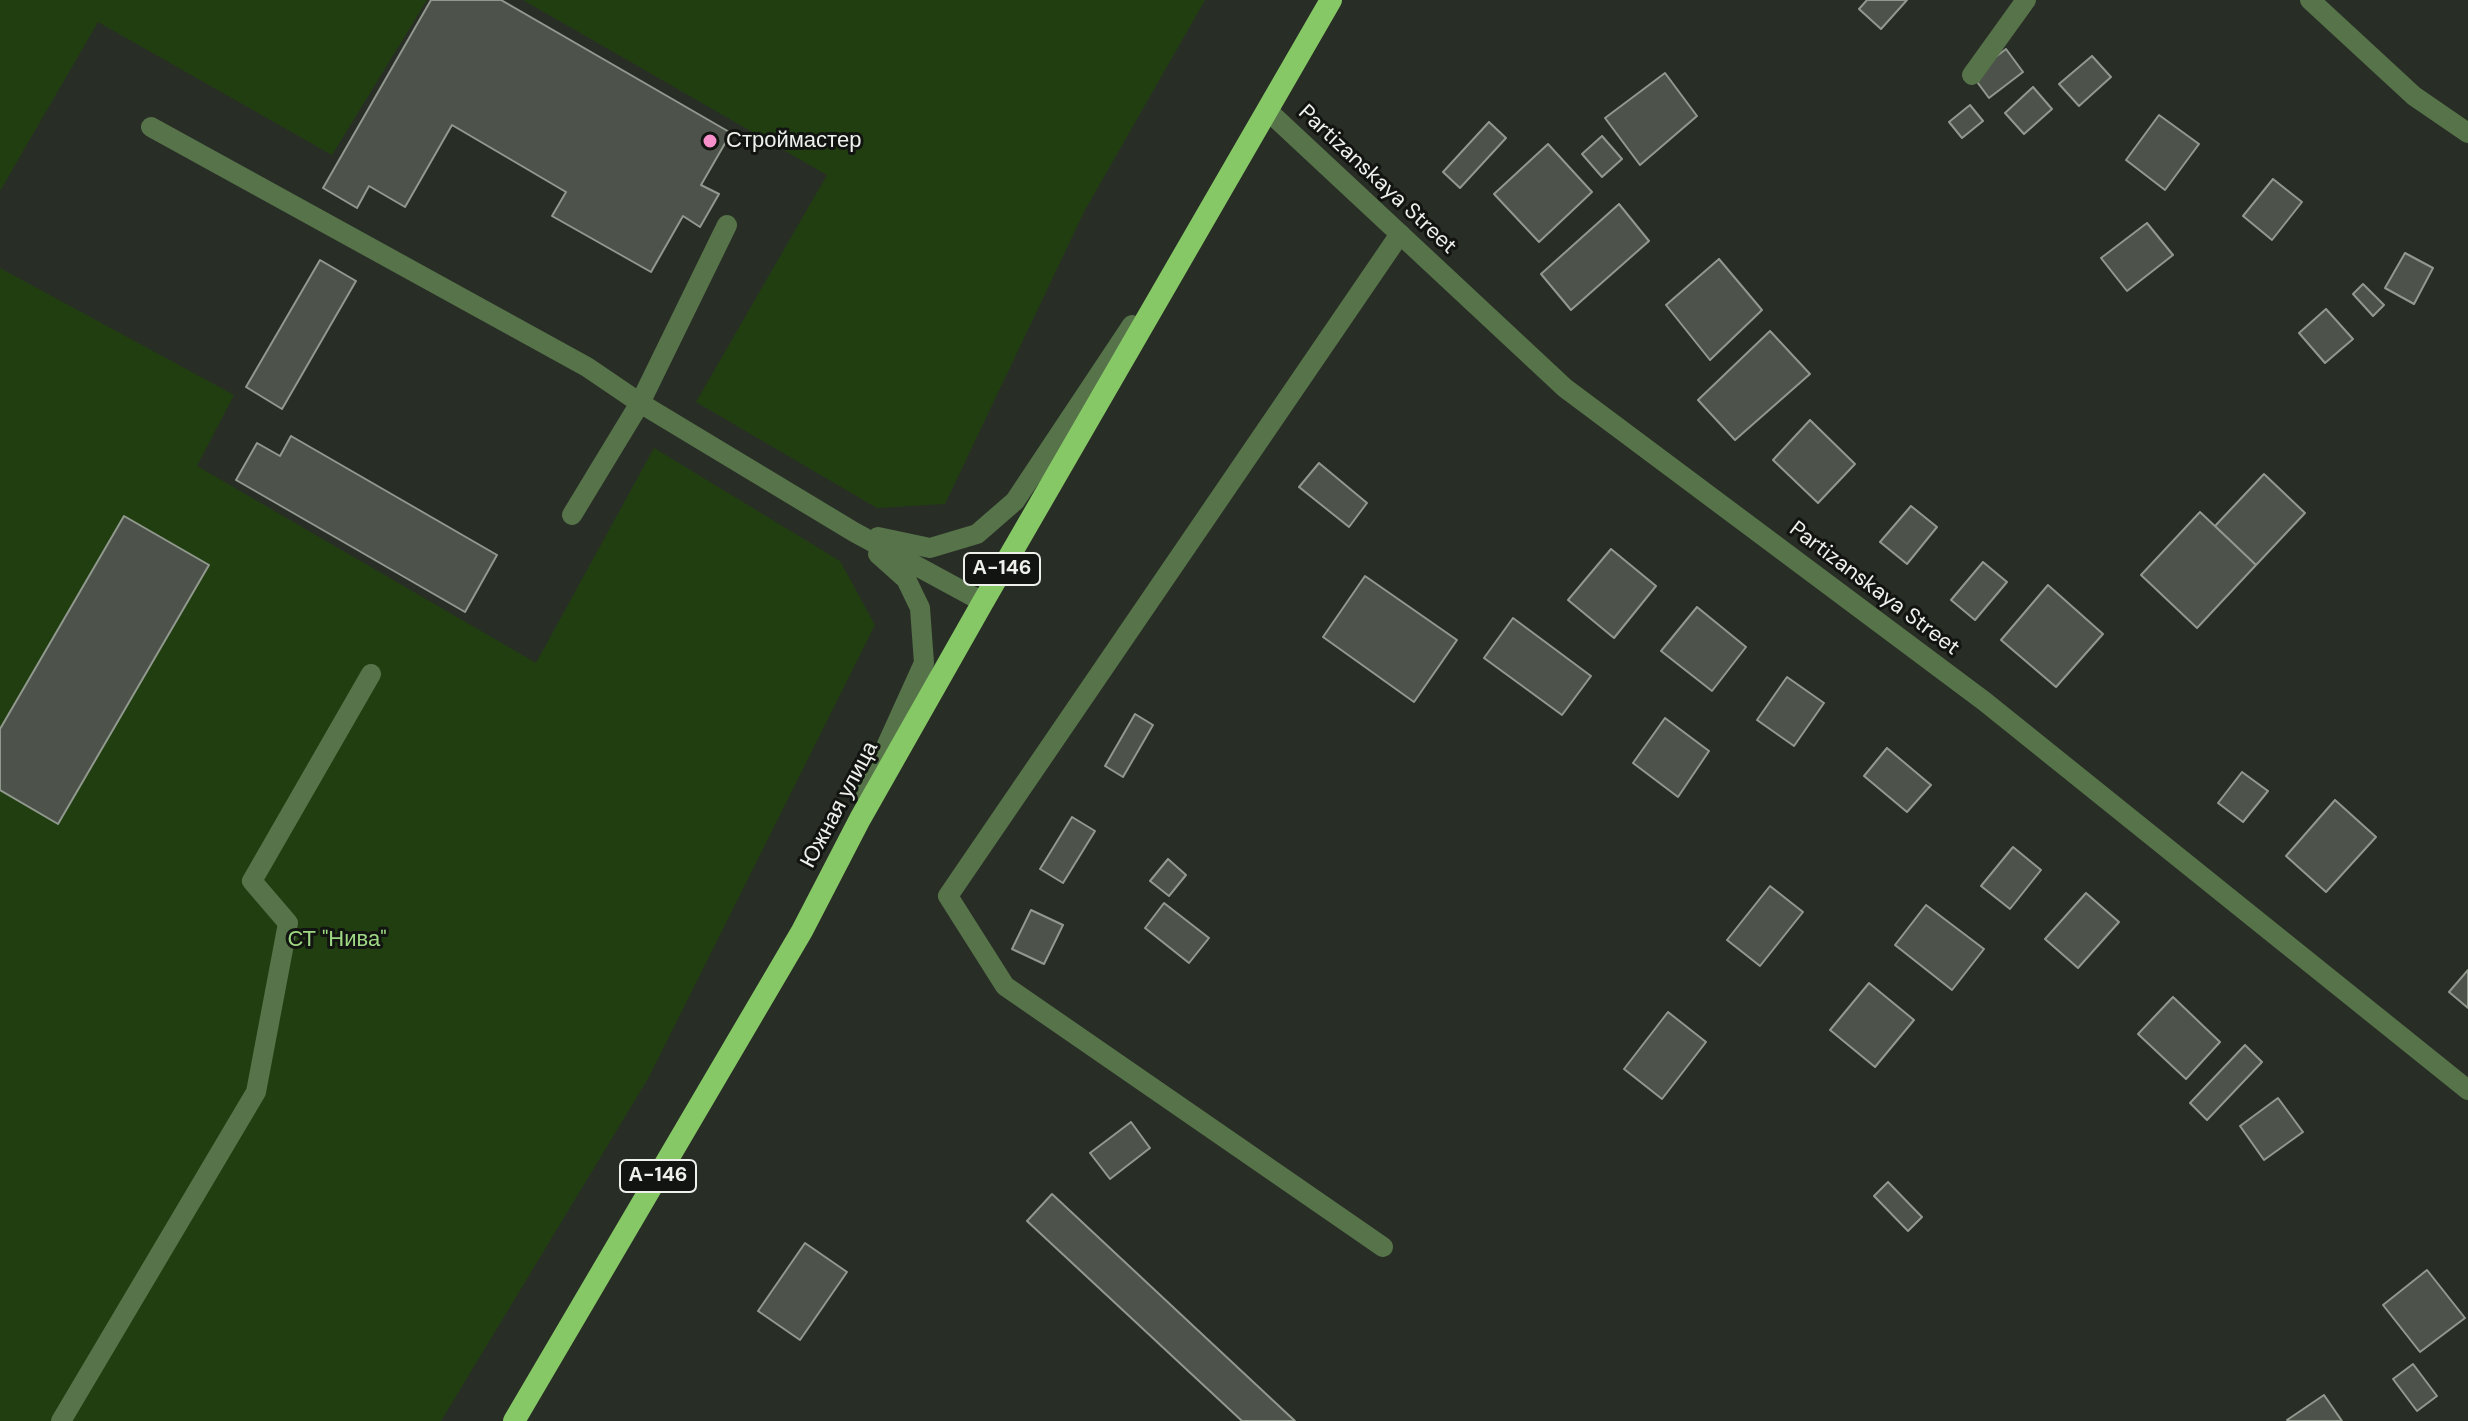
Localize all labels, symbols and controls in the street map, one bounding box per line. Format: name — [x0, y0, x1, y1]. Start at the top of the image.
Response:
street label: Partizanskaya Street — [1293, 100, 1461, 260]
place label: Строймастер — [726, 128, 861, 154]
marker: Строймастер — [701, 132, 719, 150]
street label: Partizanskaya Street — [1784, 516, 1964, 662]
road number: А-146 — [964, 553, 1040, 585]
street label: Южная улица — [796, 737, 884, 873]
park label: СТ "Нива" — [287, 927, 387, 953]
road number: А-146 — [620, 1160, 696, 1192]

